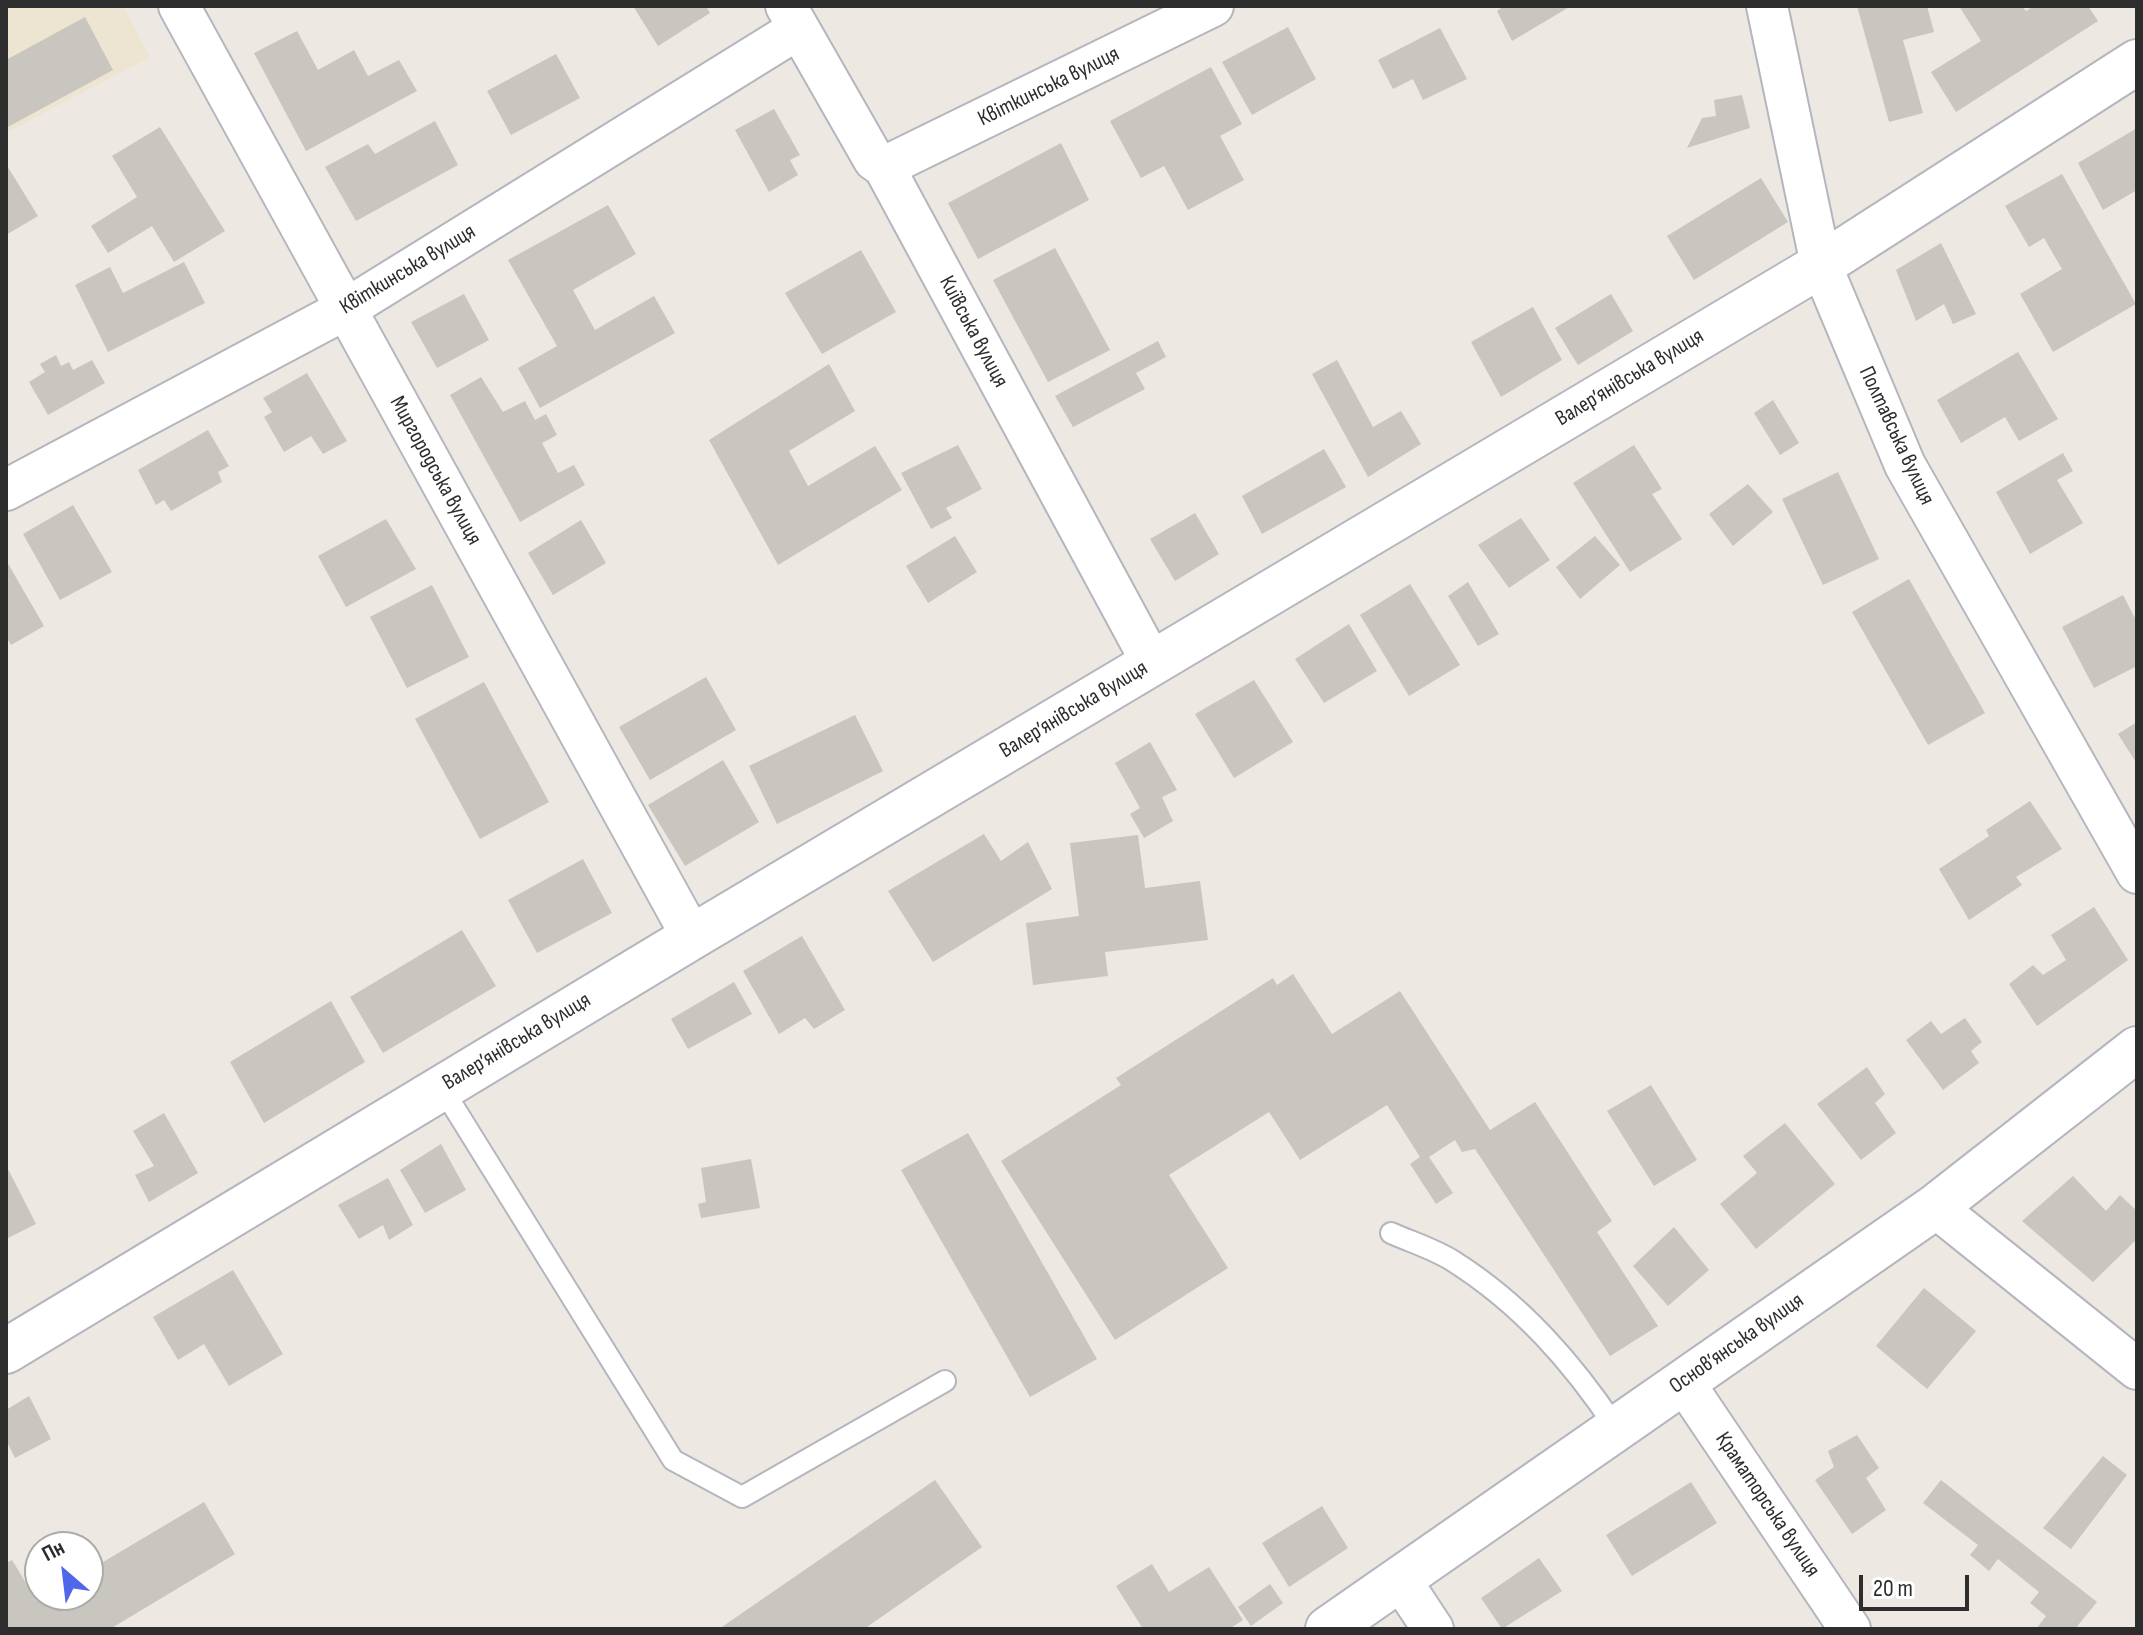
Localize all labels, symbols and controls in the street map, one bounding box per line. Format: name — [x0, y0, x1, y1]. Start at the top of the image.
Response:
street label: Квіткинська вулиця — [974, 41, 1124, 133]
street label: Квіткинська вулиця — [335, 219, 481, 321]
street label: Київська вулиця — [933, 272, 1013, 392]
street label: Валер’янівська вулиця — [1551, 323, 1709, 433]
street label: Полтавська вулиця — [1852, 363, 1940, 509]
street label: Миргородська вулиця — [383, 392, 487, 550]
street label: Валер’янівська вулиця — [995, 655, 1153, 765]
street label: Валер’янівська вулиця — [438, 987, 596, 1097]
street label: Основ’янська вулиця — [1665, 1288, 1809, 1400]
street label: Краматорська вулиця — [1709, 1428, 1825, 1582]
north arrow — [24, 1531, 104, 1611]
text: Пн — [38, 1534, 69, 1568]
scale bar — [1863, 1559, 1973, 1609]
text: 20 m — [1873, 1574, 1913, 1603]

